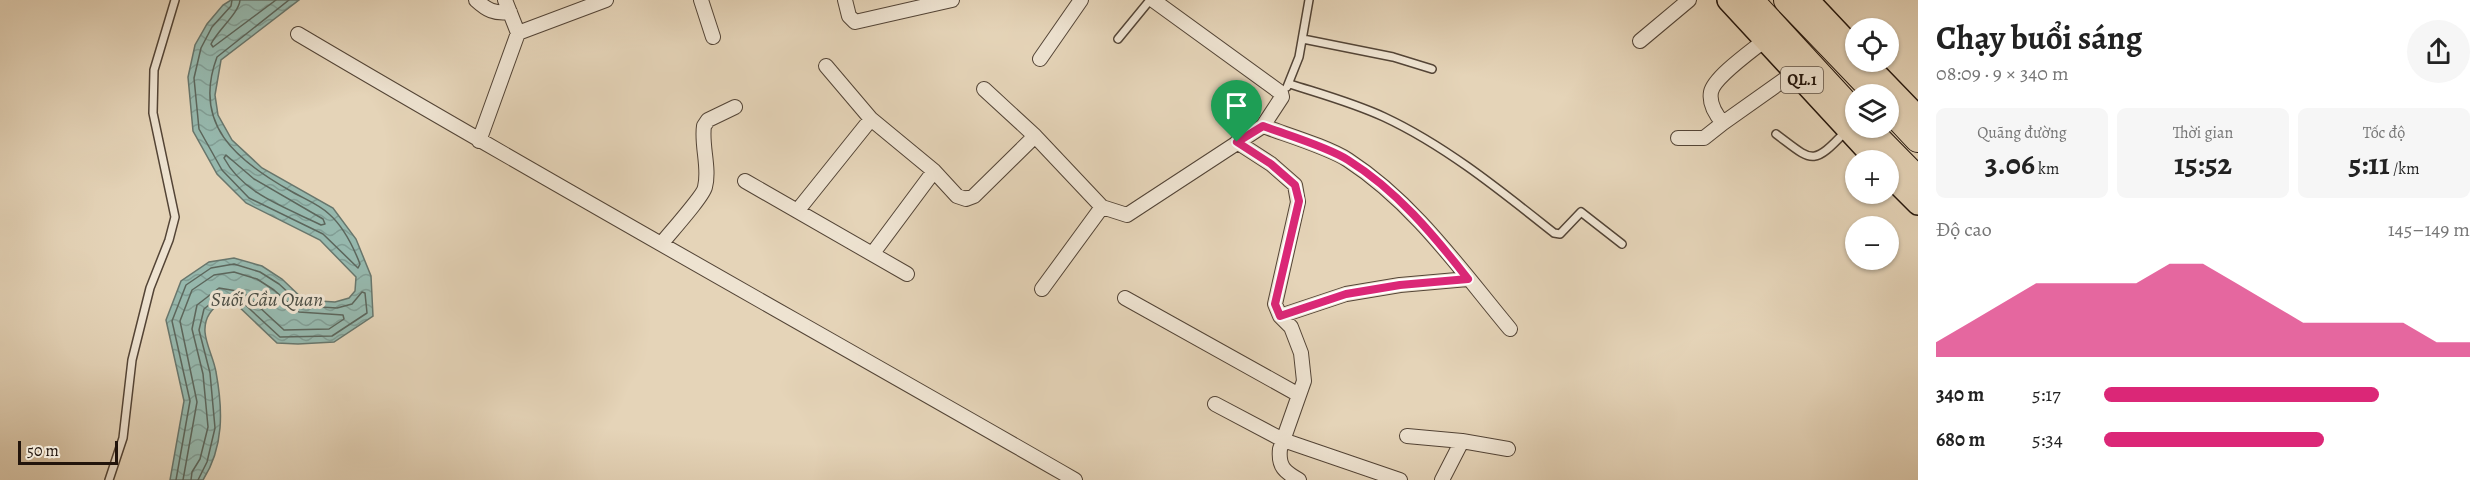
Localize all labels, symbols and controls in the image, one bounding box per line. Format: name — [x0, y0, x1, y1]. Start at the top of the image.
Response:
text: Chạy buổi sáng — [1936, 15, 2142, 60]
map controls — [1845, 18, 1899, 270]
button: locate — [1845, 18, 1899, 72]
button: share — [2407, 20, 2470, 83]
text: 08:09 · 9 × 340 m — [1936, 60, 2069, 87]
road number: QL.1 — [1781, 67, 1823, 93]
pin — [1211, 80, 1262, 142]
button: layers — [1845, 84, 1899, 138]
icon: arrive — [1220, 89, 1253, 122]
text: Quãng đường — [1977, 122, 2067, 144]
text: Thời gian — [2173, 122, 2233, 144]
text: Tốc độ — [2363, 122, 2405, 144]
text: 3.06 — [1985, 144, 2035, 184]
text: 15:52 — [2174, 144, 2232, 184]
text: 5:11 — [2348, 144, 2390, 184]
button: + — [1845, 150, 1899, 204]
text: km — [2035, 158, 2059, 180]
text: /km — [2390, 158, 2420, 180]
button: − — [1845, 216, 1899, 270]
text: Độ cao — [1936, 216, 1992, 243]
text: 145–149 m — [2388, 216, 2470, 243]
water label: Suối Cầu Quan — [211, 286, 323, 313]
text: 340 m — [1936, 381, 1984, 408]
text: 5:17 — [2032, 381, 2061, 408]
text: 680 m — [1936, 426, 1985, 453]
text: 5:34 — [2032, 426, 2063, 453]
scale bar — [18, 438, 118, 466]
text: 50 m — [27, 440, 59, 462]

